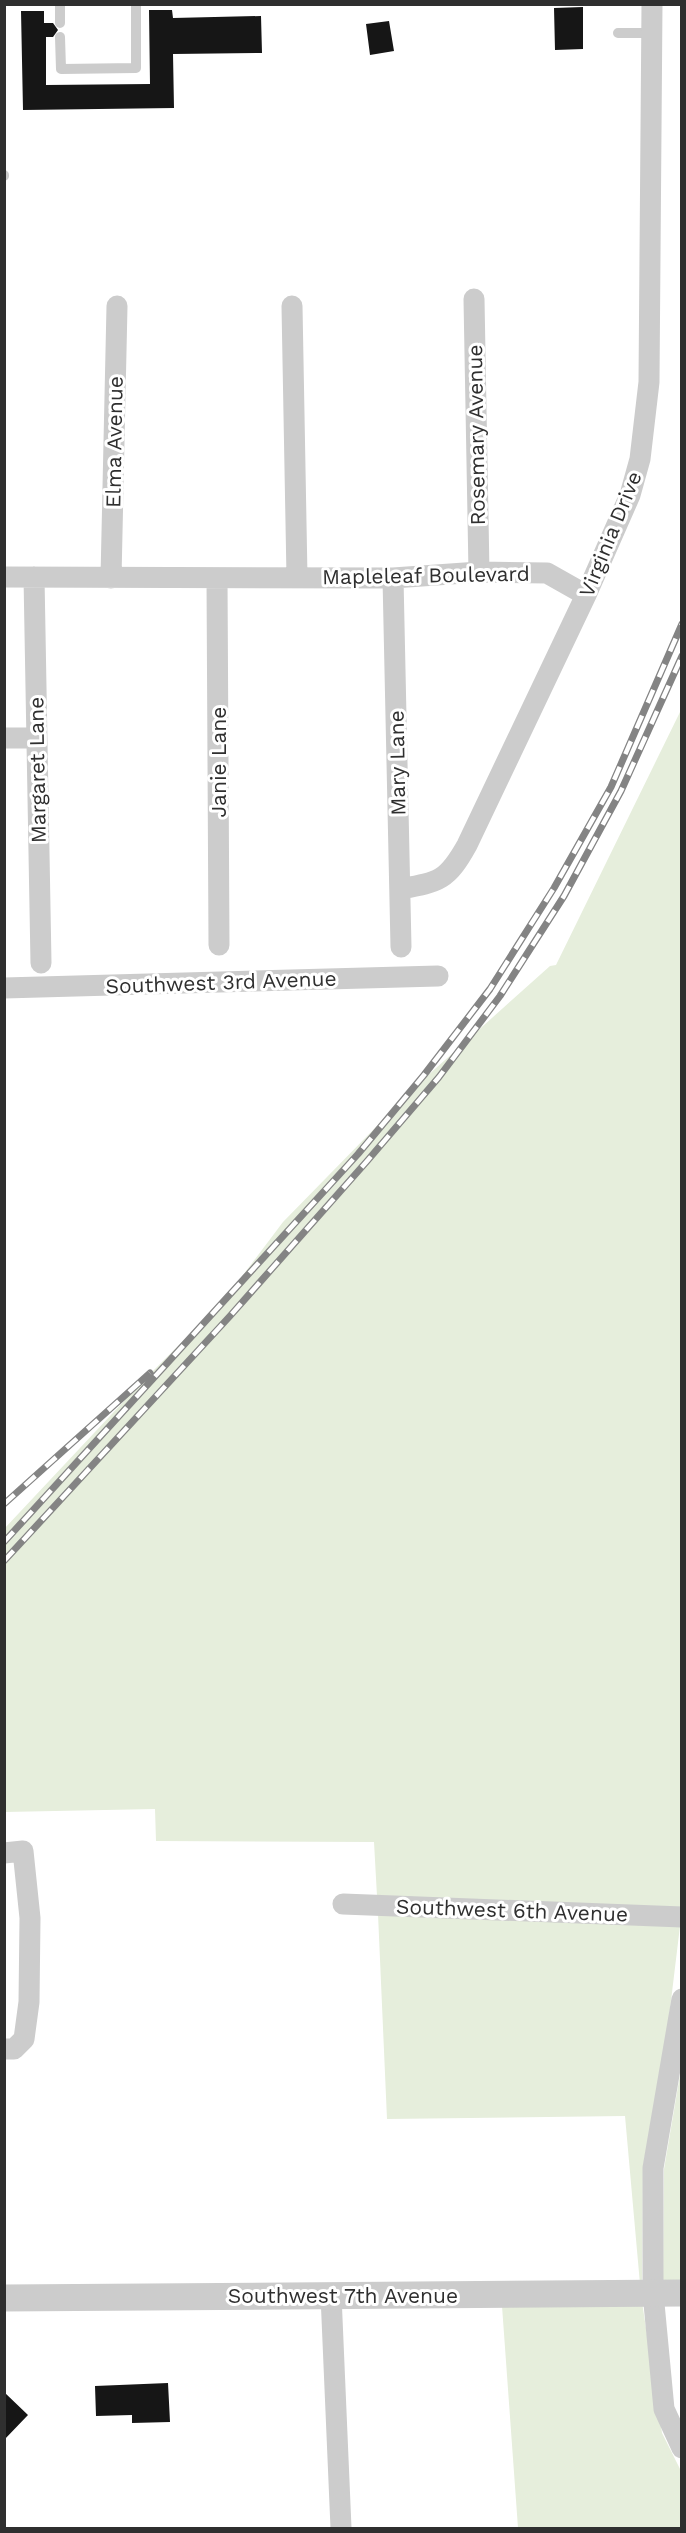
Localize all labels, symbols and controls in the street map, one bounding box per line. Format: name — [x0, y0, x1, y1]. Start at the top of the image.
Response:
street label: Rosemary Avenue — [462, 344, 490, 526]
street label: Elma Avenue — [100, 376, 128, 508]
street label: Virginia Drive — [573, 467, 647, 601]
street label: Mapleleaf Boulevard — [322, 561, 530, 589]
street label: Margaret Lane — [23, 697, 51, 843]
street label: Janie Lane — [206, 707, 231, 817]
street label: Mary Lane — [384, 710, 410, 816]
street label: Southwest 3rd Avenue — [105, 965, 337, 999]
street label: Southwest 6th Avenue — [396, 1893, 628, 1927]
street label: Southwest 7th Avenue — [228, 2283, 458, 2308]

